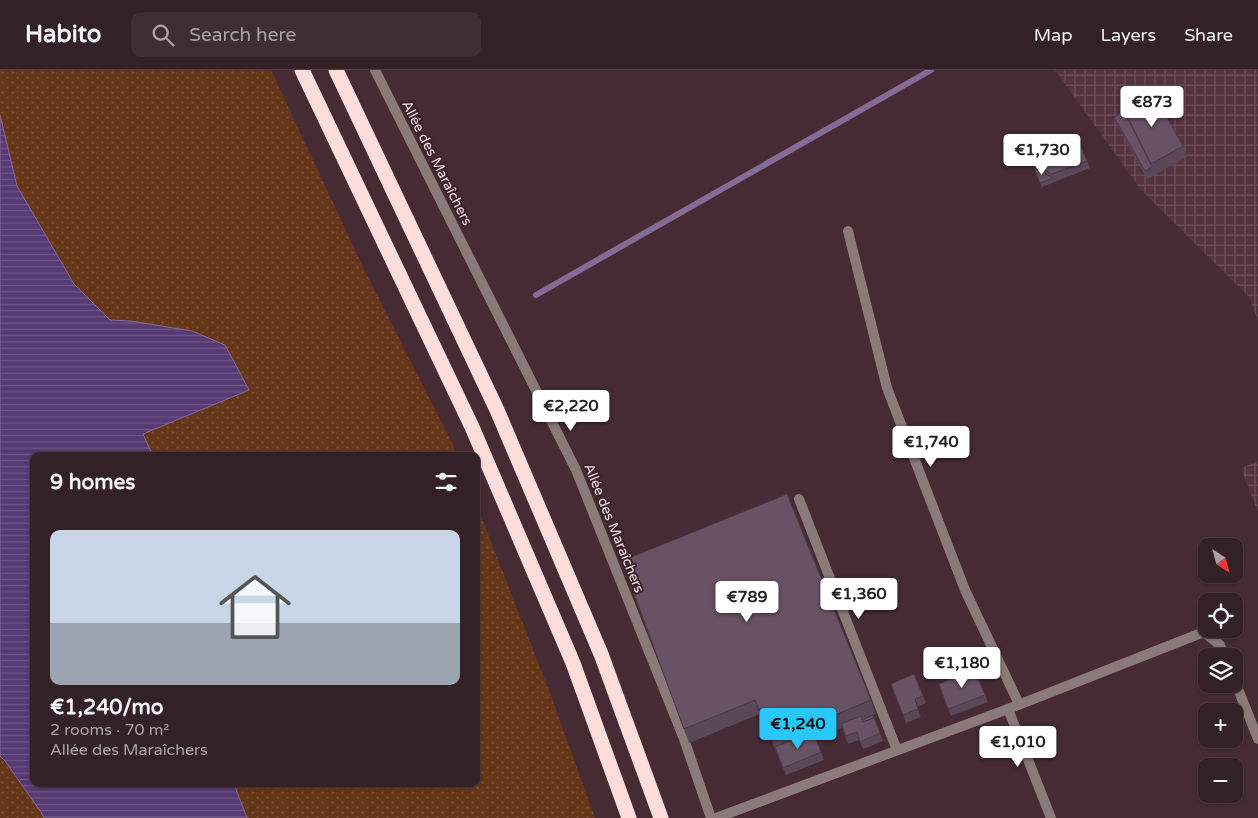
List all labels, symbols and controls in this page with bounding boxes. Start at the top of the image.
search box [131,12,481,57]
text: Habito [25,20,101,49]
icon: search [149,21,177,49]
text: Search here [189,24,296,46]
text: Map [1034,24,1073,46]
text: Layers [1101,24,1156,46]
text: Share [1184,24,1233,46]
pin: €873 [1122,85,1182,128]
text: €873 [1131,92,1173,112]
street label: Allée des Maraîchers [398,98,476,229]
pin: €1,730 [1001,134,1083,176]
text: €1,730 [1014,140,1070,160]
pin: €2,220 [530,390,612,432]
text: €2,220 [543,396,599,416]
pin: €1,740 [890,426,972,468]
text: €1,740 [903,432,959,452]
street label: Allée des Maraîchers [580,461,648,595]
icon: filters [432,468,460,496]
text: 9 homes [50,470,135,495]
north arrow [1198,538,1242,582]
map controls [1198,538,1243,803]
icon: home [210,562,300,652]
pin: €1,360 [818,578,900,620]
pin: €789 [717,580,777,623]
text: €1,360 [831,584,887,604]
text: €789 [726,587,768,607]
button: locate [1198,593,1243,638]
pin: €1,180 [921,646,1003,689]
button: layers [1198,648,1243,693]
text: €1,180 [934,653,990,673]
text: €1,240/mo [50,695,164,720]
button: + [1198,703,1243,748]
pin: €1,240 [757,708,839,750]
text: €1,240 [770,714,826,734]
text: 2 rooms · 70 m² [50,720,169,740]
pin: €1,010 [977,726,1059,768]
text: €1,010 [990,732,1046,752]
text: Allée des Maraîchers [50,740,208,760]
button: − [1198,758,1243,803]

